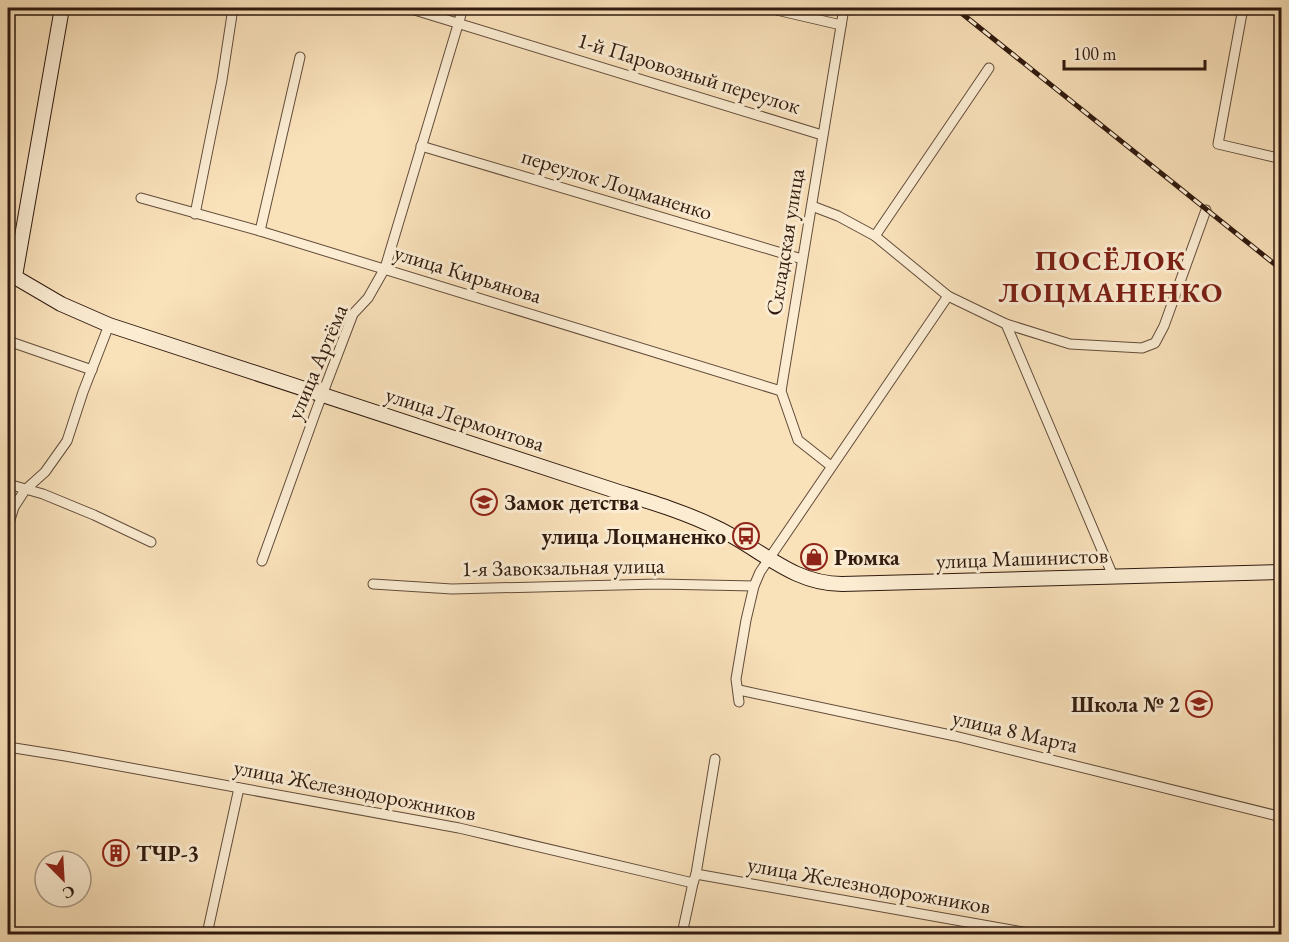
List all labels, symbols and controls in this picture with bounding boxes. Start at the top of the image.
street label: 1-й Паровозный переулок [574,25,805,121]
scale bar [1064,33,1205,71]
text: 100 m [1073,42,1117,65]
street label: переулок Лоцманенко [518,141,716,227]
street label: Складская улица [759,166,811,318]
street label: улица Кирьянова [391,238,545,310]
district label: ПОСЁЛОК ЛОЦМАНЕНКО [998,242,1224,310]
street label: улица Артёма [280,300,354,424]
street label: улица Лермонтова [382,380,548,458]
school or university icon: Замок детства [469,487,499,517]
place label: Замок детства [504,488,639,517]
bus stop icon: улица Лоцманенко [731,521,761,551]
place label: улица Лоцманенко [541,522,726,551]
street label: улица Машинистов [936,541,1108,575]
shop icon: Рюмка [799,542,829,572]
place label: Рюмка [834,543,900,572]
street label: 1-я Завокзальная улица [461,551,665,583]
school or university icon: Школа № 2 [1184,689,1214,719]
place label: Школа № 2 [1071,690,1180,719]
street label: улица 8 Марта [949,702,1081,760]
street label: улица Железнодорожников [231,752,479,828]
building icon: ТЧР-3 [101,838,131,868]
place label: ТЧР-3 [136,839,199,868]
north arrow [33,849,93,909]
street label: улица Железнодорожников [745,849,993,921]
text: С [59,880,78,904]

